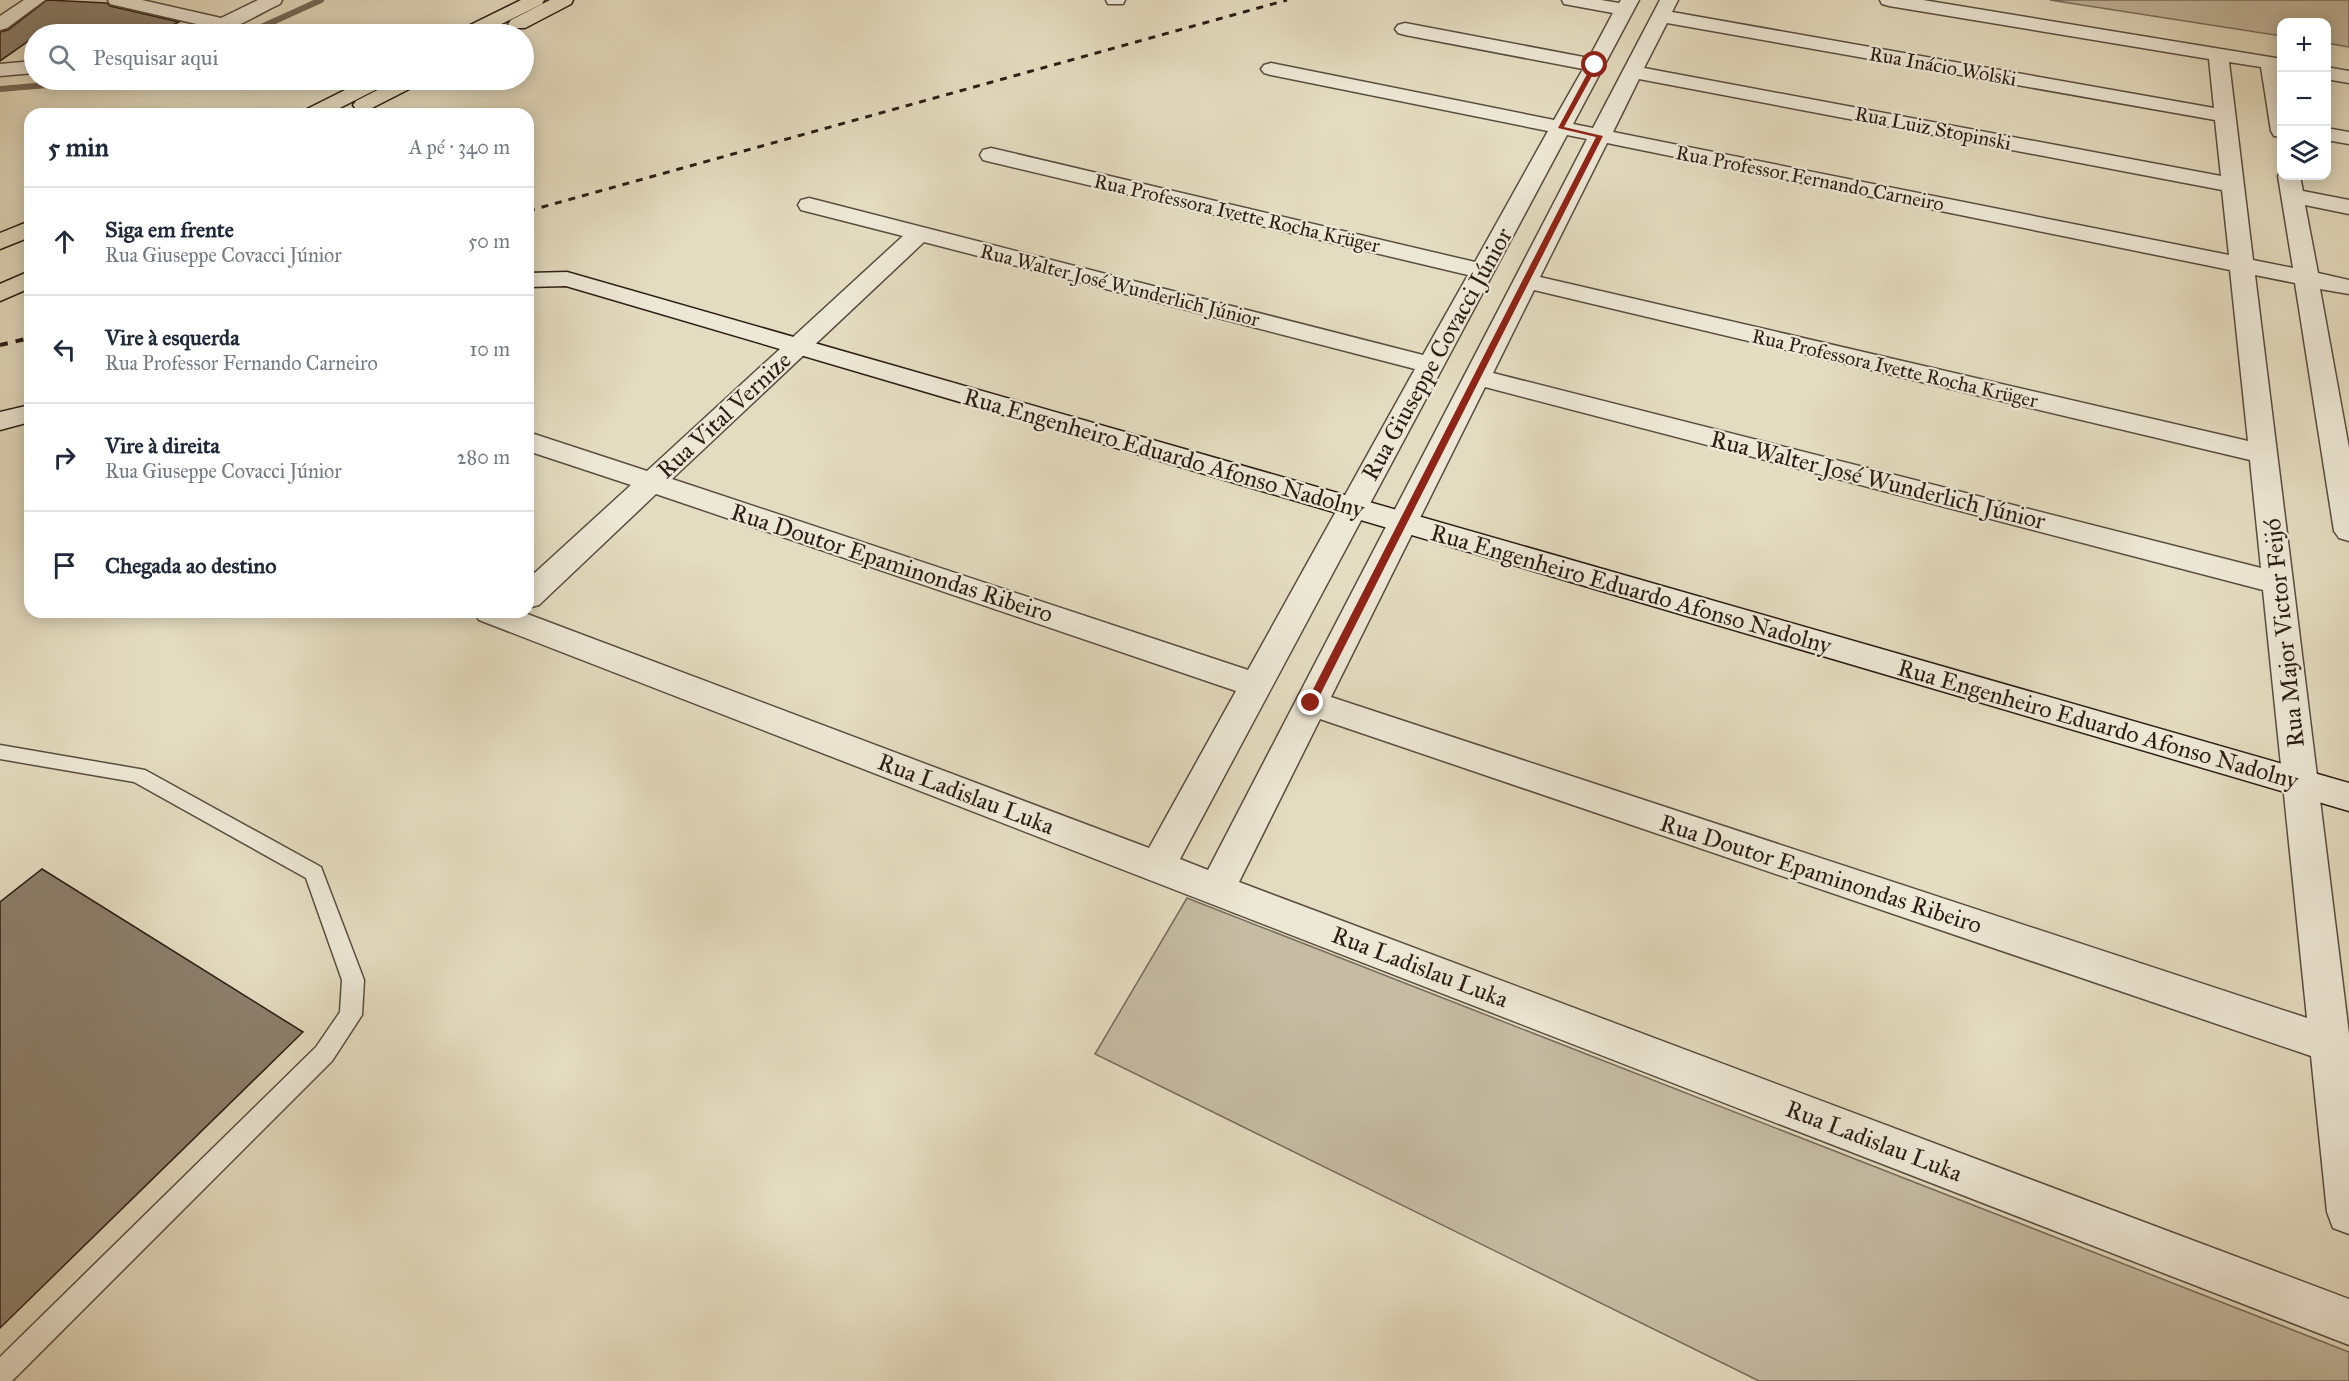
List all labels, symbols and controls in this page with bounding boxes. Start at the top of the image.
map controls [2277,18,2331,180]
button: + [2277,18,2331,72]
search box [24,24,534,90]
icon: search [45,41,78,74]
street label: Rua Inácio Wolski [1867,41,2019,91]
text: Pesquisar aqui [93,44,218,71]
route start [1581,51,1607,77]
button: − [2277,72,2331,126]
street label: Rua Luiz Stopinski [1853,101,2014,155]
button: layers [2277,126,2331,180]
text: 5 min [48,131,109,163]
text: A pé · 340 m [409,135,510,159]
street label: Rua Professor Fernando Carneiro [1674,140,1946,216]
street label: Rua Professora Ivette Rocha Krüger [1091,168,1383,259]
text: Siga em frente [105,216,234,243]
street label: Rua Giuseppe Covacci Júnior [1355,222,1519,486]
icon: ahead [48,225,81,258]
text: 50 m [468,229,510,253]
street label: Rua Walter José Wunderlich Júnior [978,239,1263,332]
text: Rua Giuseppe Covacci Júnior [105,243,342,267]
street label: Rua Professora Ivette Rocha Krüger [1749,323,2041,414]
text: Vire à esquerda [105,324,239,351]
icon: left [48,333,81,366]
text: 10 m [469,337,510,361]
street label: Rua Vital Vernize [651,345,797,485]
text: Rua Professor Fernando Carneiro [105,351,378,375]
street label: Rua Engenheiro Eduardo Afonso Nadolny [960,381,1369,525]
street label: Rua Walter José Wunderlich Júnior [1707,424,2049,536]
text: Vire à direita [105,432,220,459]
icon: right [48,441,81,474]
text: 280 m [457,445,510,469]
text: Rua Giuseppe Covacci Júnior [105,459,342,483]
street label: Rua Doutor Epaminondas Ribeiro [727,497,1057,629]
street label: Rua Engenheiro Eduardo Afonso Nadolny [1427,517,1836,661]
street label: Rua Major Victor Feijó [2257,517,2311,749]
icon: arrive [48,549,81,582]
text: Chegada ao destino [105,552,276,579]
street label: Rua Engenheiro Eduardo Afonso Nadolny [1894,652,2303,796]
route end [1297,689,1323,715]
street label: Rua Ladislau Luka [874,747,1059,842]
street label: Rua Doutor Epaminondas Ribeiro [1656,808,1986,940]
street label: Rua Ladislau Luka [1328,920,1513,1015]
street label: Rua Ladislau Luka [1782,1094,1967,1189]

